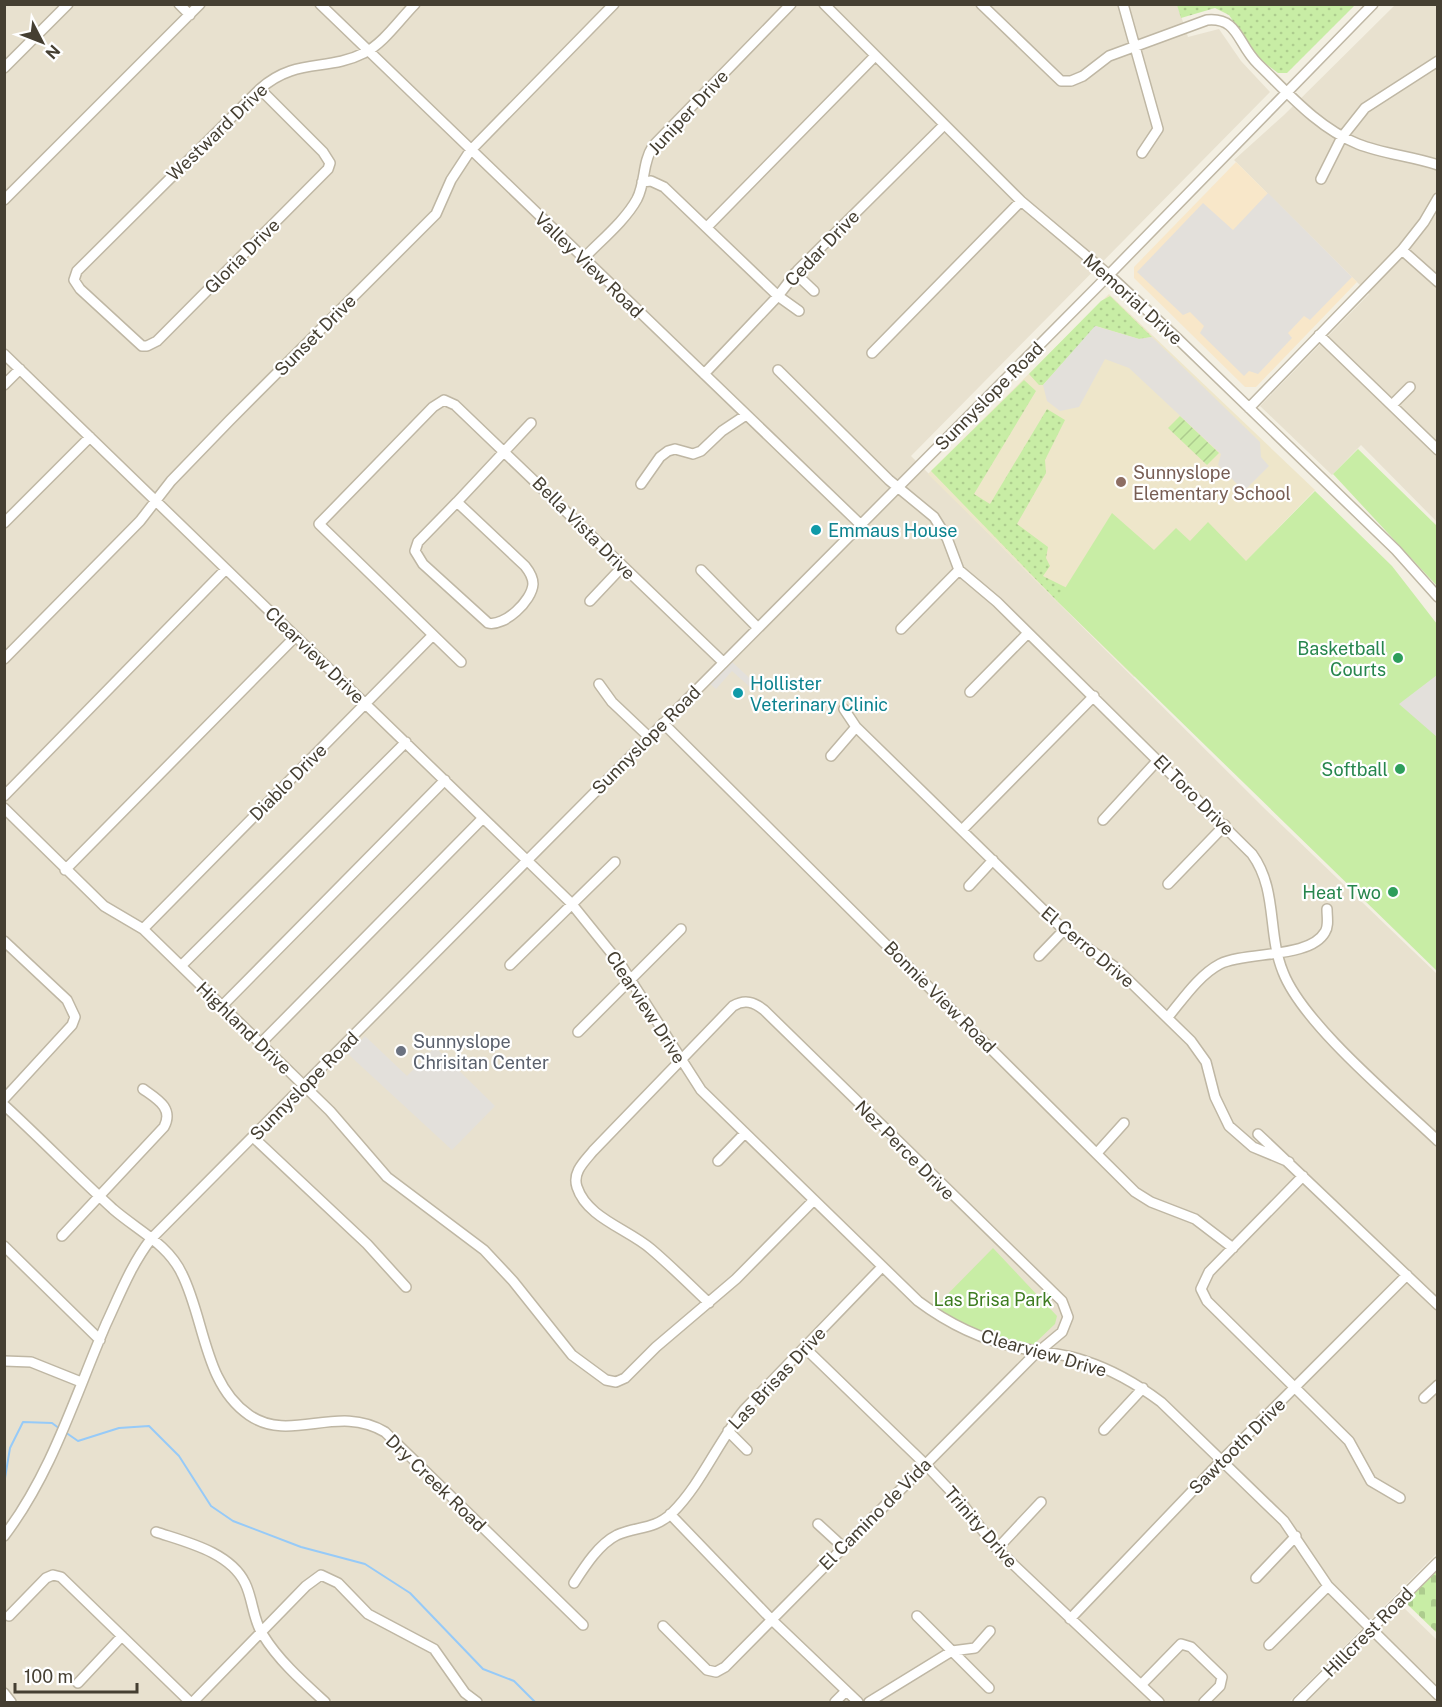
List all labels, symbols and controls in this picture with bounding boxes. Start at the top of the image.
north arrow [12,12,72,72]
text: N [42,41,64,63]
street label: Juniper Drive [644,65,732,159]
street label: Westward Drive [162,79,272,185]
street label: Cedar Drive [780,206,864,290]
street label: Valley View Road [530,208,648,322]
street label: Gloria Drive [200,214,284,298]
street label: Memorial Drive [1079,249,1187,349]
street label: Sunset Drive [270,290,360,380]
street label: Sunnyslope Road [930,337,1048,455]
place label: Sunnyslope Elementary School [1133,462,1291,504]
street label: Bella Vista Drive [528,472,640,584]
marker: Sunnyslope Elementary School [1114,475,1128,489]
place label: Emmaus House [828,520,957,541]
marker: Emmaus House [809,523,823,537]
street label: Clearview Drive [261,602,369,708]
place label: Basketball Courts [1297,638,1386,680]
marker: Basketball Courts [1391,651,1405,665]
place label: Hollister Veterinary Clinic [750,673,888,715]
street label: Sunnyslope Road [587,681,705,799]
marker: Hollister Veterinary Clinic [731,686,745,700]
street label: Diablo Drive [245,739,331,825]
street label: El Toro Drive [1150,751,1238,839]
place label: Softball [1321,759,1388,780]
marker: Softball [1393,762,1407,776]
place label: Heat Two [1302,882,1381,903]
marker: Heat Two [1386,885,1400,899]
street label: El Cerro Drive [1037,902,1139,992]
street label: Bonnie View Road [880,937,1000,1057]
street label: Clearview Drive [602,947,690,1067]
street label: Highland Drive [192,977,296,1079]
street label: Sunnyslope Road [245,1027,363,1145]
place label: Sunnyslope Chrisitan Center [413,1031,549,1073]
marker: Sunnyslope Chrisitan Center [394,1044,408,1058]
street label: Nez Perce Drive [851,1096,959,1204]
park label: Las Brisa Park [934,1289,1052,1310]
street label: Las Brisas Drive [724,1322,830,1434]
street label: Clearview Drive [979,1325,1109,1381]
street label: Sawtooth Drive [1185,1394,1289,1498]
street label: Dry Creek Road [382,1430,490,1536]
street label: El Camino de Vida [815,1454,935,1574]
street label: Trinity Drive [940,1482,1022,1572]
street label: Hillcrest Road [1319,1583,1417,1681]
scale bar [15,1656,136,1694]
text: 100 m [24,1666,73,1687]

